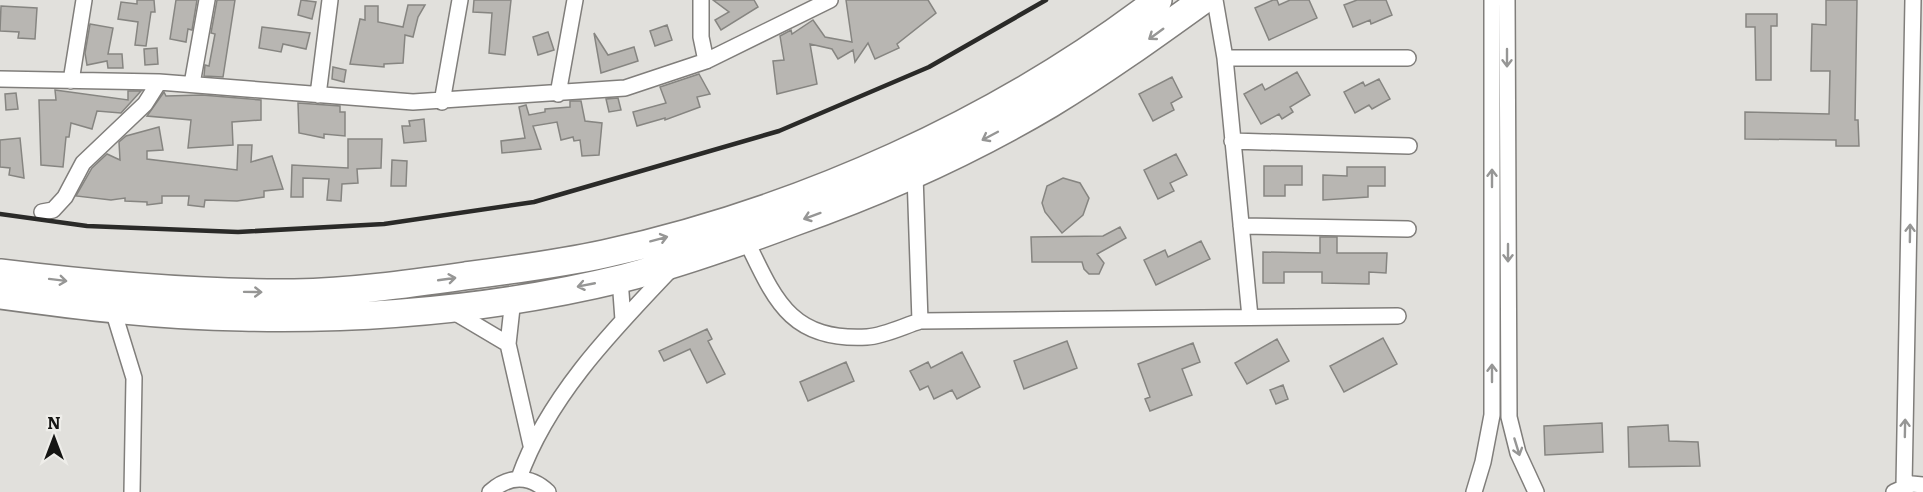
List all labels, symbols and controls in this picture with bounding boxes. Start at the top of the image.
one-way arrow [1149,28,1165,40]
one-way arrow [1501,48,1513,68]
one-way arrow [982,130,999,142]
one-way arrow [1486,168,1498,188]
one-way arrow [803,211,822,222]
one-way arrow [1904,223,1915,243]
one-way arrow [649,233,668,245]
one-way arrow [1502,243,1514,263]
one-way arrow [436,273,456,284]
one-way arrow [48,275,68,286]
one-way arrow [577,280,596,291]
one-way arrow [242,287,262,298]
one-way arrow [1486,363,1498,383]
north arrow [24,408,84,468]
text: N [47,410,61,434]
one-way arrow [1900,418,1911,438]
one-way arrow [1512,437,1523,456]

